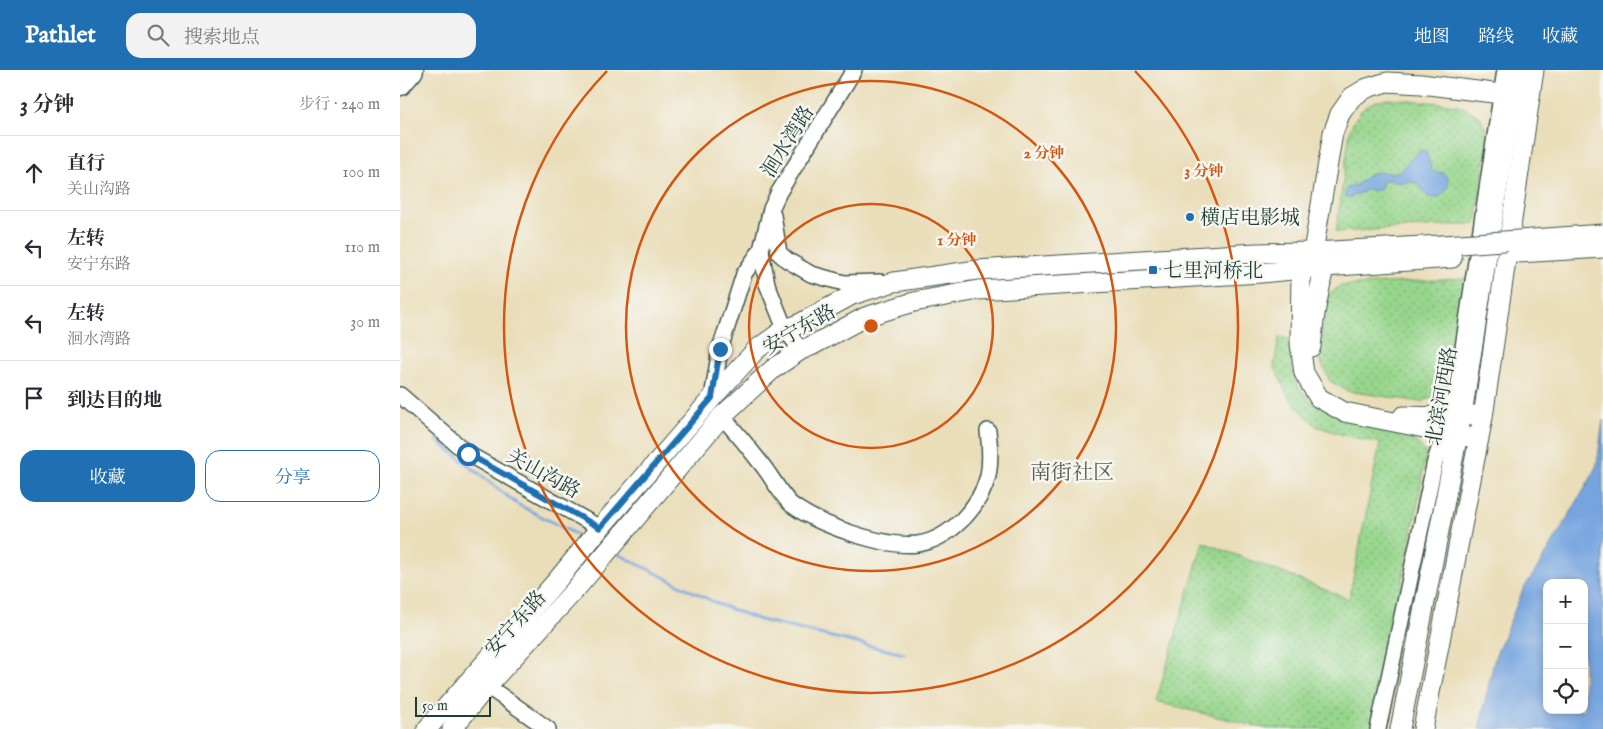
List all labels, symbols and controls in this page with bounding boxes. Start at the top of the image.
search box [126,13,476,58]
text: Pathlet [25,20,96,51]
icon: search [144,21,172,49]
text: 搜索地点 [184,26,260,50]
text: 地图 [1414,26,1450,49]
text: 路线 [1478,26,1514,49]
text: 收藏 [1542,26,1578,49]
text: 3 分钟 [20,92,74,119]
text: 步行 · 240 m [298,95,380,115]
street label: 洄水湾路 [756,101,820,182]
text: 2 分钟 [1024,144,1064,163]
text: 直行 [67,152,105,176]
icon: ahead [20,159,48,187]
text: 3 分钟 [1185,162,1223,181]
text: 100 m [343,163,380,183]
text: 关山沟路 [67,180,131,200]
place label: 横店电影城 [1200,206,1300,231]
marker: 横店电影城 [1184,211,1196,223]
text: 左转 [67,227,105,251]
text: 1 分钟 [938,231,976,250]
icon: left [20,234,48,262]
text: 110 m [344,238,380,258]
text: 安宁东路 [67,255,131,275]
place label: 七里河桥北 [1163,259,1263,284]
marker: 七里河桥北 [1147,264,1159,276]
street label: 安宁东路 [759,299,841,361]
text: 左转 [67,302,105,326]
icon: left [20,309,48,337]
text: 30 m [350,313,380,333]
centre of rings [862,317,880,335]
text: 洄水湾路 [67,330,131,350]
route end [709,338,732,361]
street label: 北滨河西路 [1421,345,1463,448]
icon: arrive [20,384,48,412]
text: 到达目的地 [67,389,162,413]
route start [457,443,480,466]
street label: 关山沟路 [502,444,584,505]
button: 收藏 [20,450,195,502]
button: 分享 [205,450,380,502]
district label: 南街社区 [1030,460,1114,487]
map controls [1543,579,1588,714]
button: + [1543,579,1588,624]
street label: 安宁东路 [480,586,552,662]
button: − [1543,624,1588,669]
button: locate [1543,669,1588,714]
scale bar [415,694,491,717]
text: 50 m [422,697,448,715]

